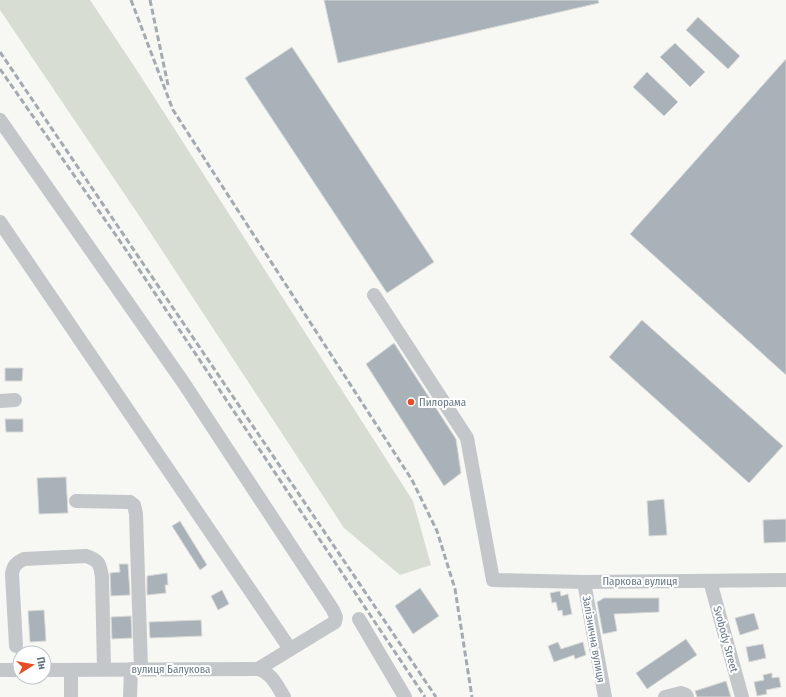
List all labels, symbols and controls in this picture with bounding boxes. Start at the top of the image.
place label: Пилорама [419,396,466,409]
marker: Пилорама [406,397,416,407]
street label: Паркова вулиця [602,575,678,588]
street label: Залізнична вулиця [579,595,608,684]
street label: Svobody Street [710,605,741,674]
north arrow [12,645,52,685]
text: Пн [34,656,49,671]
street label: вулиця Балукова [132,663,210,676]

